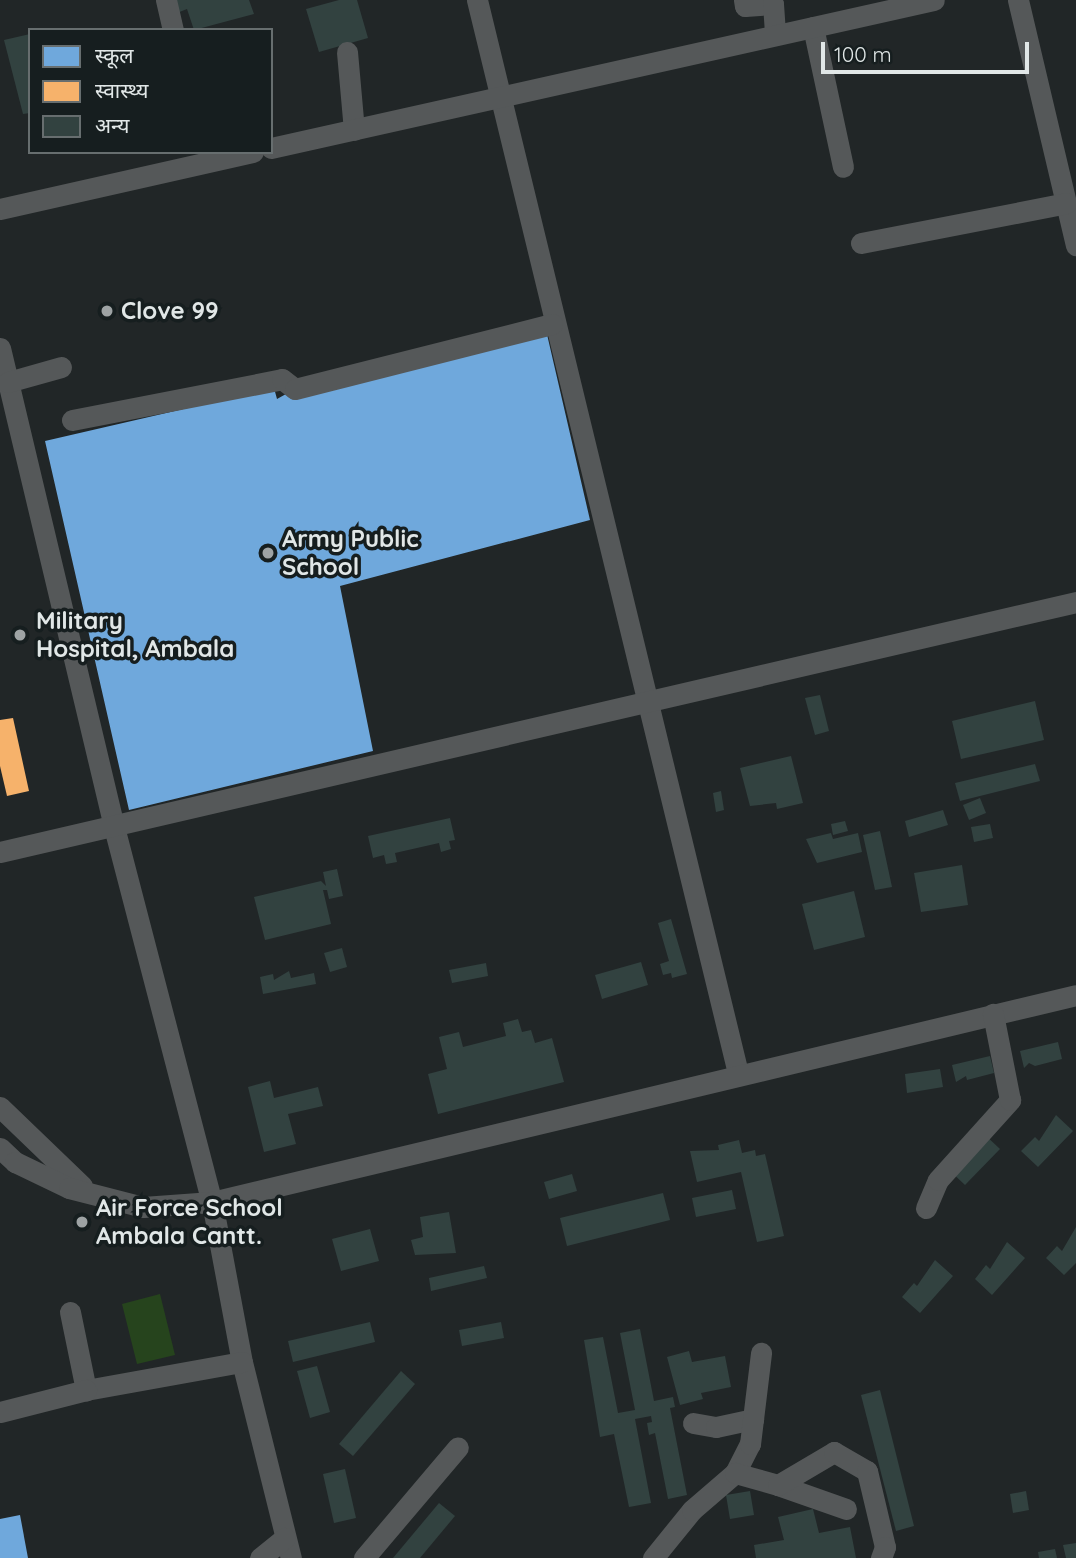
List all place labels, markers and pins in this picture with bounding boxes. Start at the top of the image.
place label: Clove 99 [121,297,219,325]
marker: Clove 99 [99,303,115,319]
place label: Army Public School [282,525,419,581]
marker: Army Public School [260,545,276,561]
place label: Military Hospital, Ambala [36,607,234,663]
marker: Military Hospital, Ambala [10,625,30,645]
place label: Air Force School Ambala Cantt. [96,1194,283,1250]
marker: Air Force School Ambala Cantt. [74,1214,90,1230]

